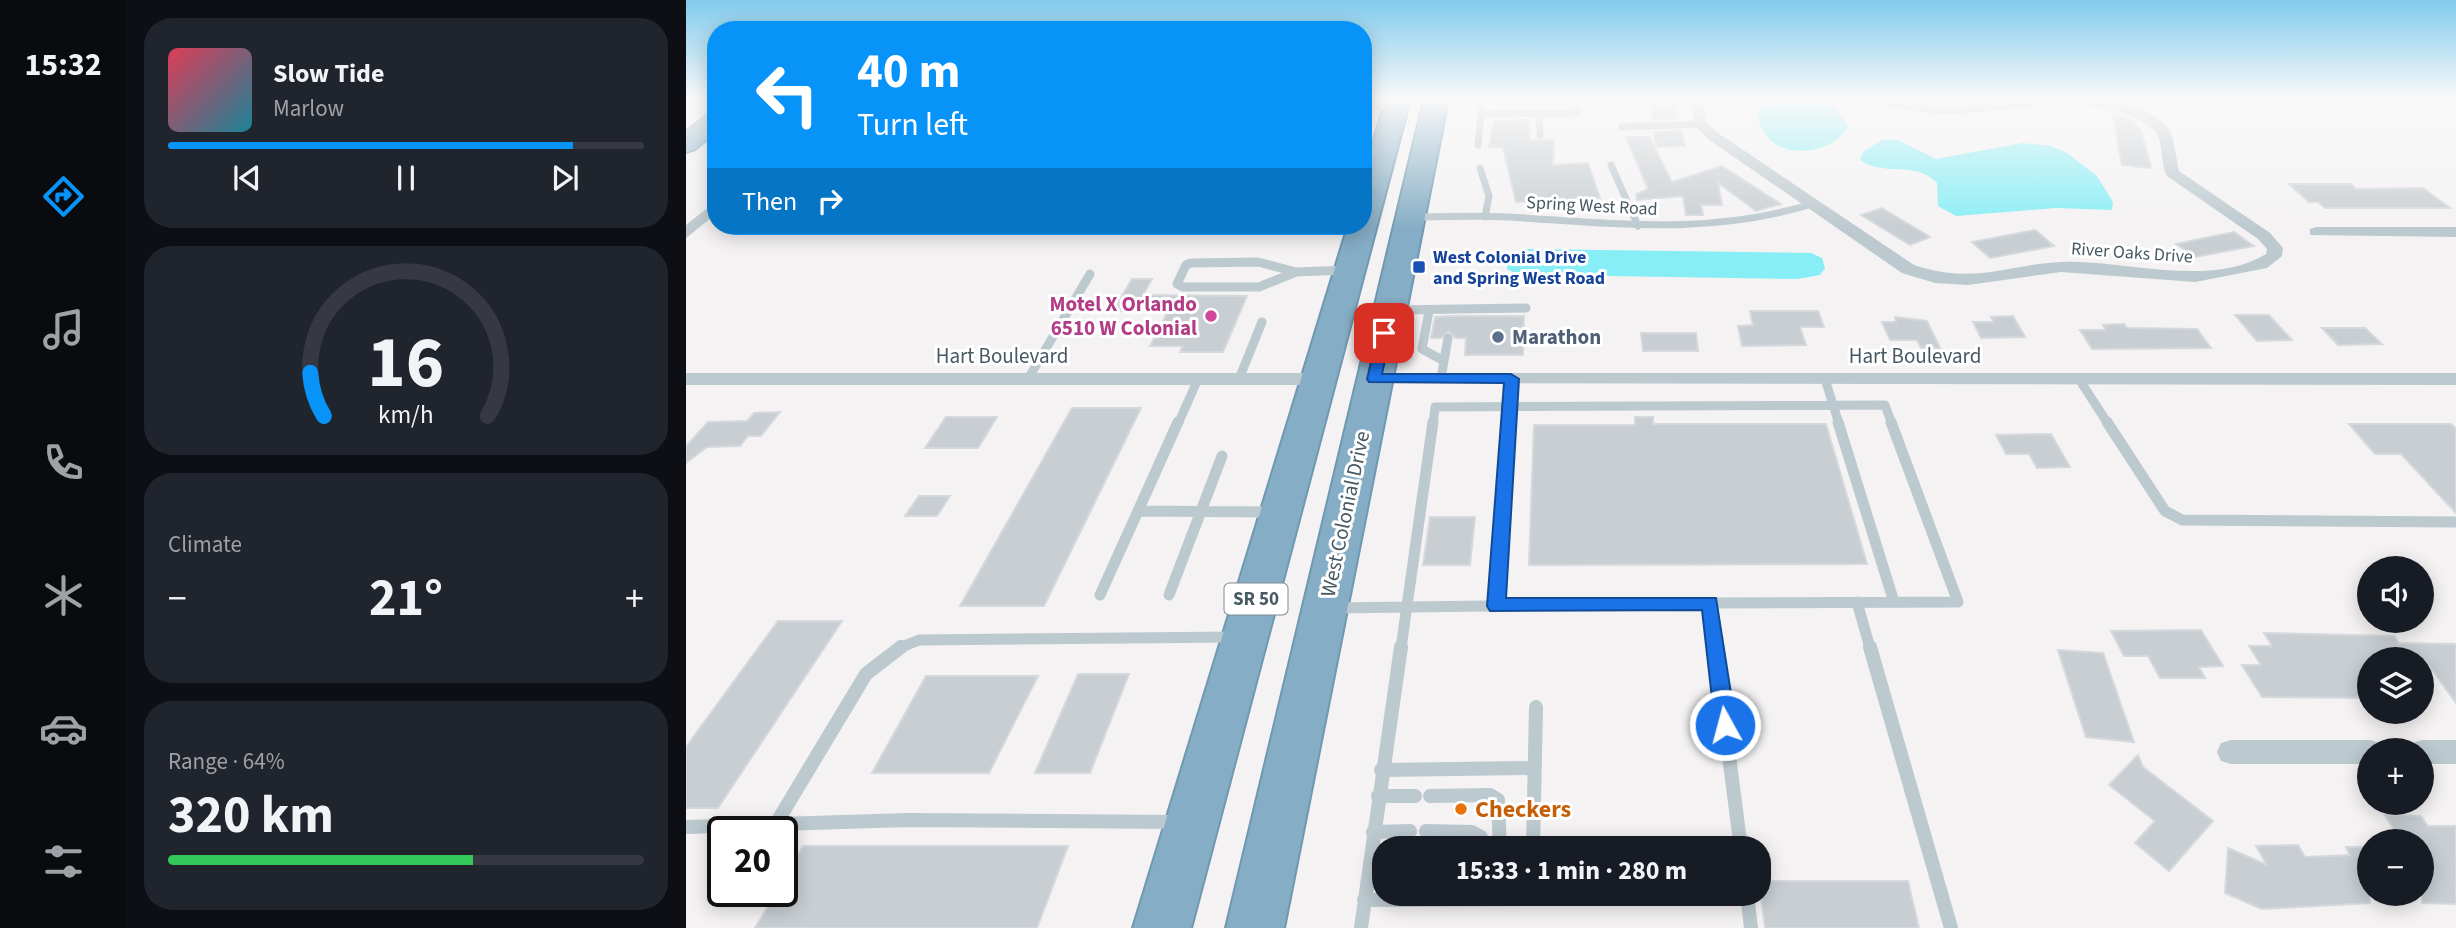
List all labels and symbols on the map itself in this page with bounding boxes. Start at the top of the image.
street label: Spring West Road [1526,190,1658,222]
street label: River Oaks Drive [2070,236,2194,270]
place label: West Colonial Drive and Spring West Road [1433,245,1605,291]
marker: West Colonial Drive and Spring West Road [1411,259,1427,275]
place label: Motel X Orlando 6510 W Colonial [1050,289,1197,343]
pin [1354,303,1414,363]
marker: Motel X Orlando 6510 W Colonial [1203,308,1219,324]
place label: Marathon [1512,322,1601,352]
marker: Marathon [1490,329,1506,345]
street label: Hart Boulevard [936,341,1068,371]
street label: Hart Boulevard [1849,341,1981,371]
street label: West Colonial Drive [1313,428,1377,600]
road number: SR 50 [1224,584,1288,614]
position arrow [1688,688,1762,762]
place label: Checkers [1475,792,1571,827]
marker: Checkers [1453,801,1469,817]
speed limit sign: 20 [707,816,798,907]

